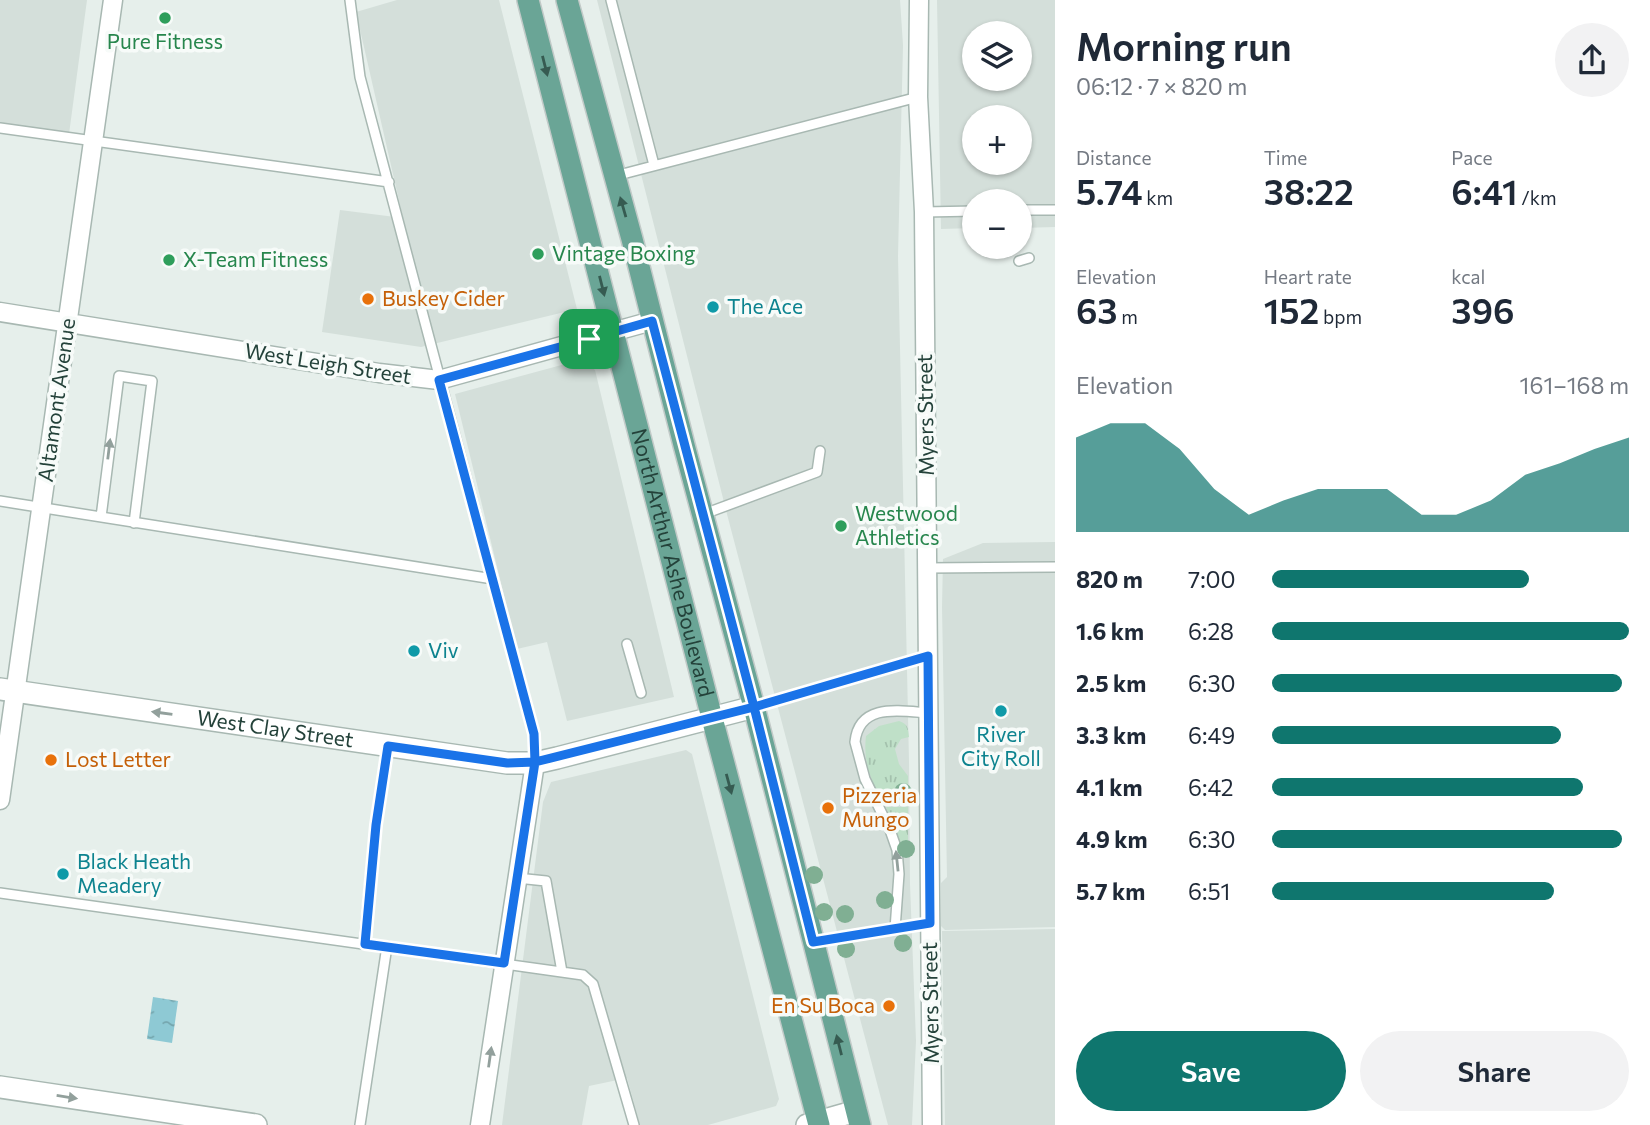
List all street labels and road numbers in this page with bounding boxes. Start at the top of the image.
street label: Altamont Avenue [32,316,79,483]
street label: West Leigh Street [243,337,413,388]
street label: Myers Street [911,354,938,476]
street label: North Arthur Ashe Boulevard [627,426,720,699]
street label: West Clay Street [195,704,355,751]
street label: Myers Street [916,942,943,1064]

